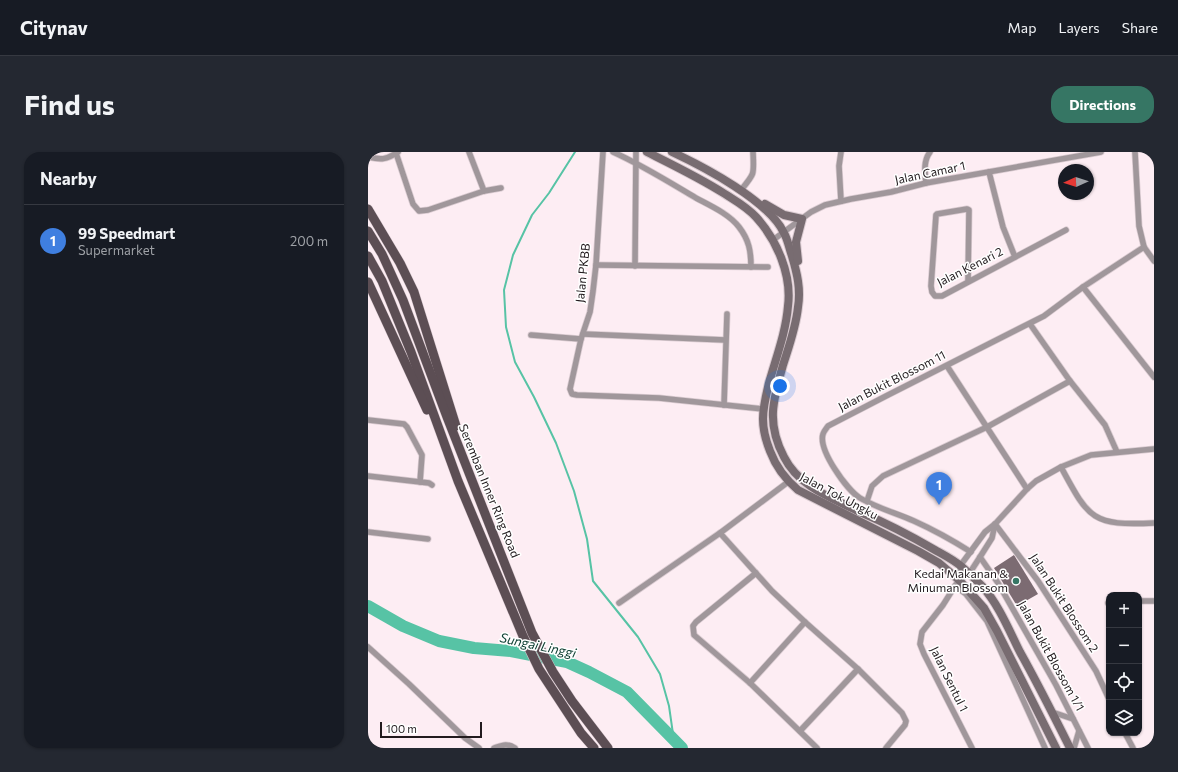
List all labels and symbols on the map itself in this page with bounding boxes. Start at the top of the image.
street label: Jalan Camar 1 [893,158,967,187]
north arrow [1058,164,1094,200]
street label: Jalan PKBB [572,242,593,303]
street label: Jalan Kenari 2 [934,243,1006,290]
street label: Jalan Bukit Blossom 11 [836,347,948,414]
your location [770,376,790,396]
street label: Seremban Inner Ring Road [457,422,523,559]
street label: Jalan Tok Ungku [798,469,881,522]
pin: 1 [926,472,952,505]
street label: Jalan Bukit Blossom 2 [1027,550,1102,655]
place label: Kedai Makanan & Minuman Blossom [908,566,1008,594]
marker: Kedai Makanan & Minuman Blossom [1011,576,1021,586]
street label: Jalan Bukit Blossom 1/1 [1015,598,1088,714]
water label: Sungai Linggi [498,629,578,661]
street label: Jalan Sentul 1 [927,644,972,714]
scale bar [380,720,482,739]

